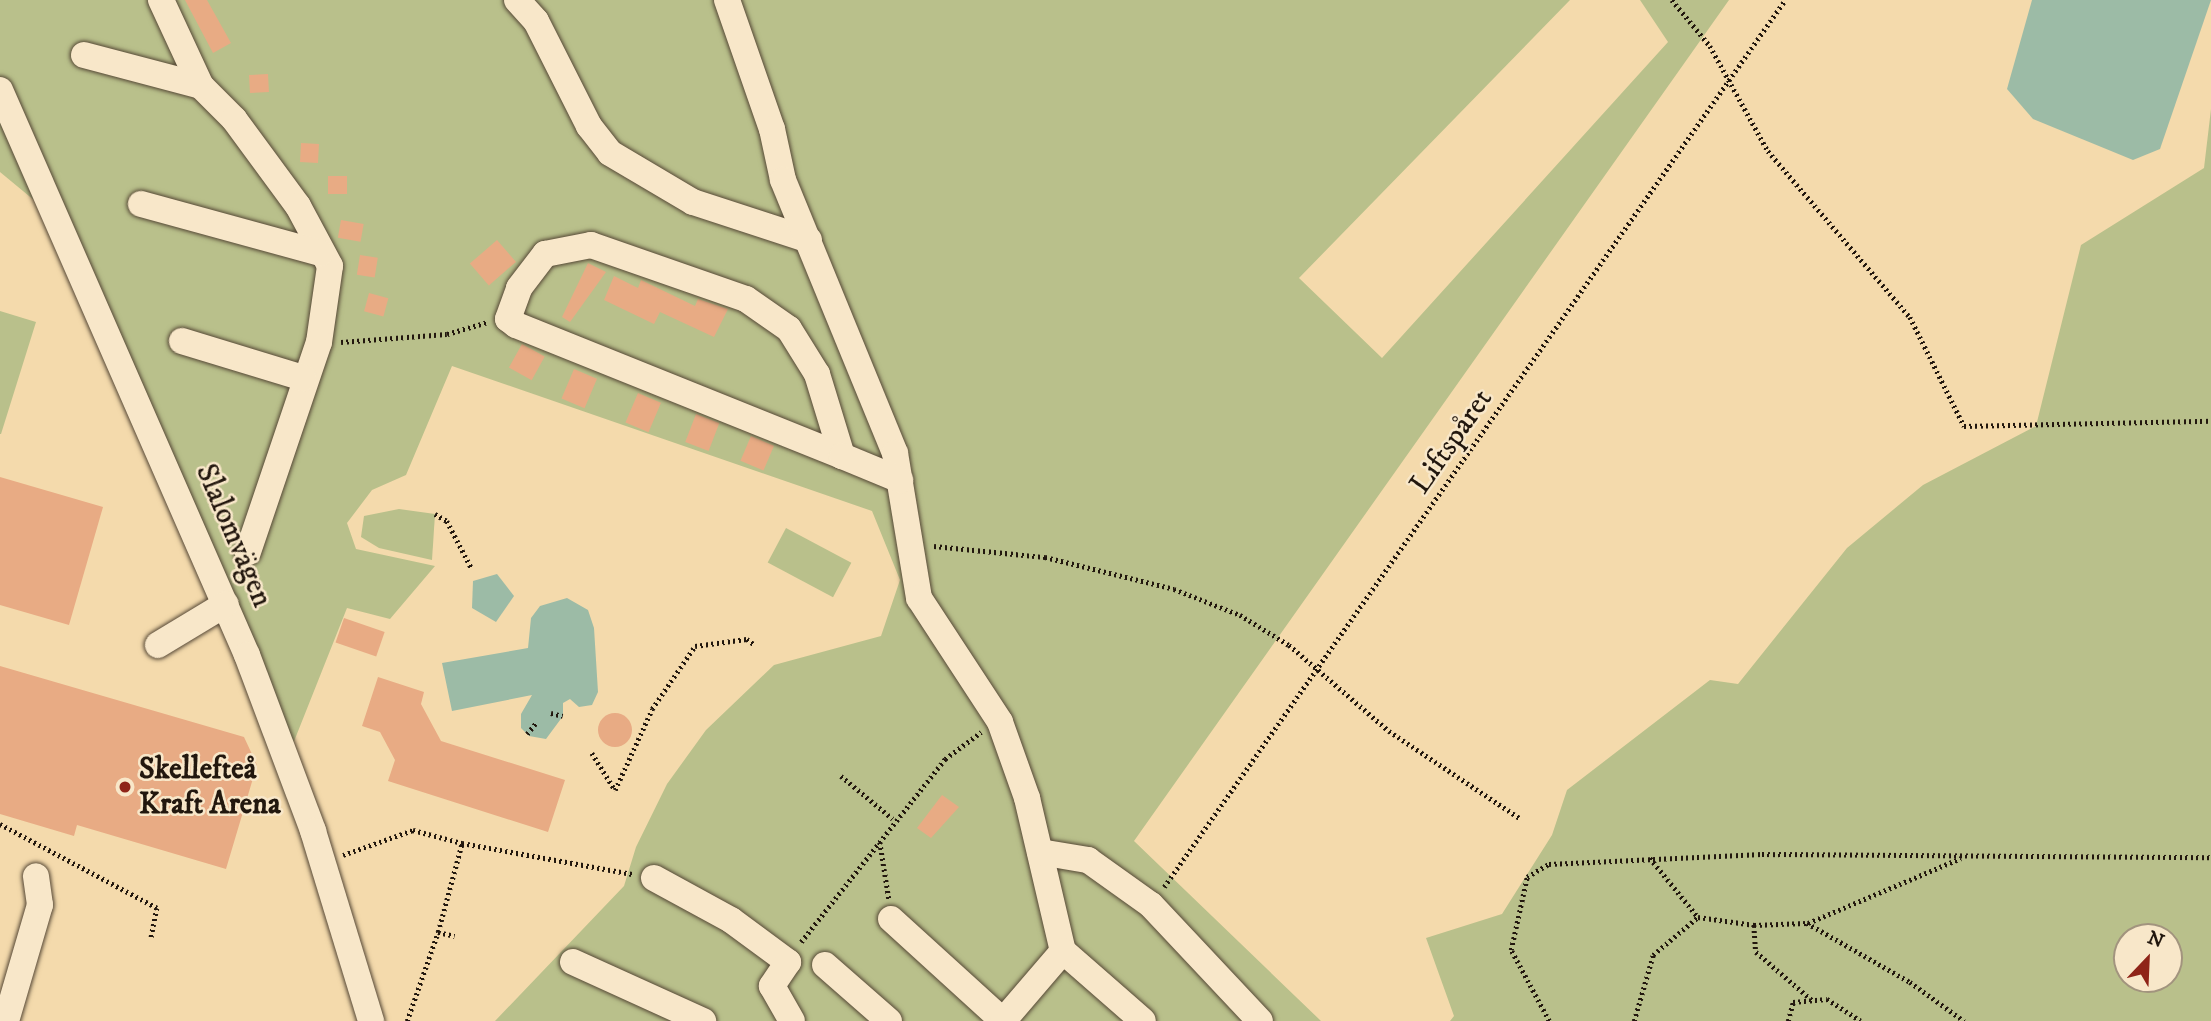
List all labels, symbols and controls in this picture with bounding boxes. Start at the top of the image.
street label: Liftspåret [1403,383,1501,501]
street label: Slalomvägen [187,459,279,613]
place label: Skellefteå Kraft Arena [139,752,281,822]
marker: Skellefteå Kraft Arena [117,779,133,795]
north arrow [2113,923,2183,993]
text: N [2144,926,2167,954]

